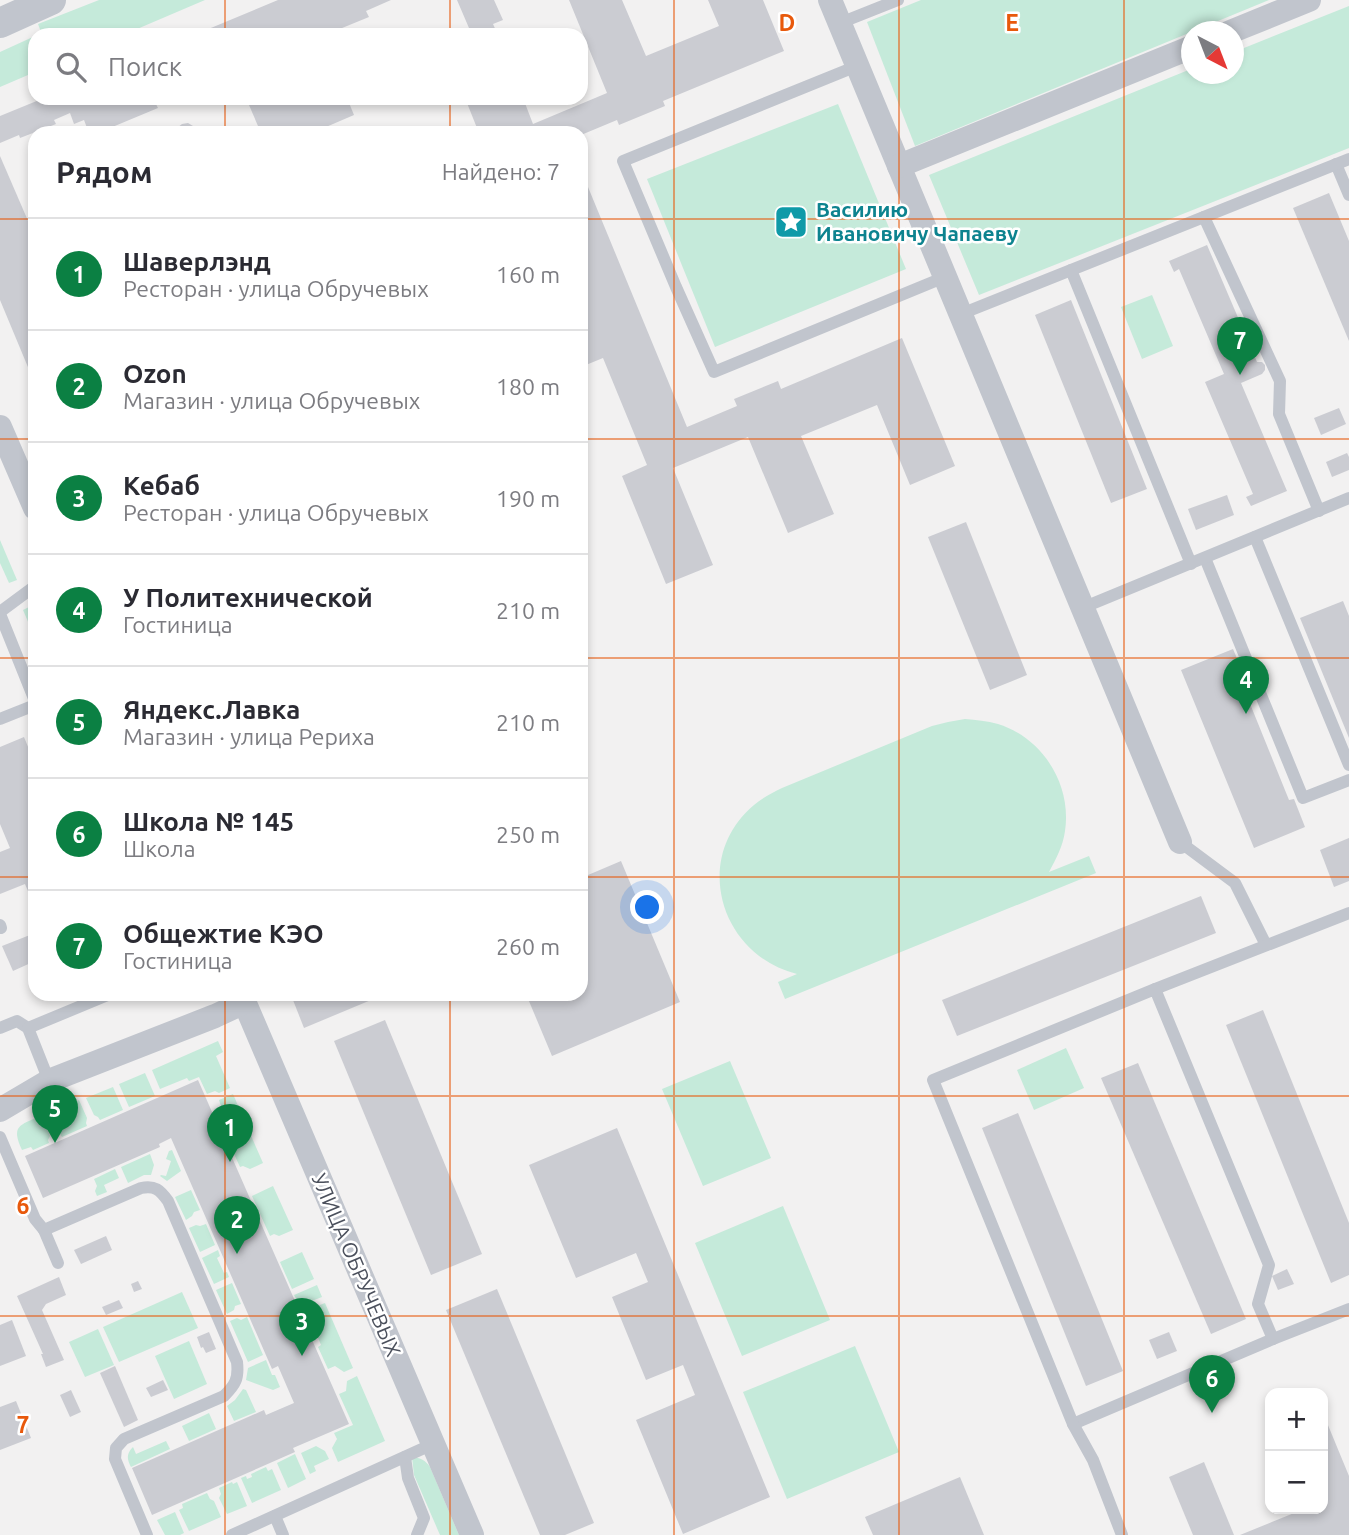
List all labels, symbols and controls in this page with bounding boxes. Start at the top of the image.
text: D [779,10,795,35]
text: E [1005,10,1019,35]
north arrow [1181,21,1244,84]
search box [28,28,588,105]
icon: search [52,48,90,86]
text: Поиск [108,52,182,81]
text: Рядом [56,155,152,189]
text: Найдено: 7 [442,159,560,184]
place label: Василию Ивановичу Чапаеву [816,197,1018,245]
place icon: Василию Ивановичу Чапаеву [772,203,810,241]
text: Шаверлэнд [123,247,271,276]
text: 1 [73,262,85,287]
text: 160 m [496,262,560,287]
text: Ресторан · улица Обручевых [123,276,429,301]
pin: 7 [1217,317,1263,375]
text: Ozon [123,359,187,388]
text: 2 [73,374,85,399]
text: 180 m [496,374,560,399]
text: Магазин · улица Обручевых [123,388,420,413]
text: Кебаб [123,471,200,500]
text: 3 [73,486,85,511]
text: 190 m [496,486,560,511]
text: Ресторан · улица Обручевых [123,500,429,525]
text: У Политехнической [123,583,373,612]
text: 4 [73,598,85,623]
text: 210 m [496,598,560,623]
text: Гостиница [123,612,233,637]
pin: 4 [1223,656,1269,714]
text: Яндекс.Лавка [123,695,300,724]
text: 5 [73,710,85,735]
text: 210 m [496,710,560,735]
text: Магазин · улица Рериха [123,724,375,749]
text: Школа № 145 [123,807,294,836]
text: 6 [73,822,85,847]
text: 250 m [496,822,560,847]
text: Школа [123,836,195,861]
your location [630,890,664,924]
text: Общежтие КЭО [123,919,324,948]
text: 7 [73,934,85,959]
text: 260 m [496,934,560,959]
text: Гостиница [123,948,233,973]
pin: 5 [32,1085,78,1143]
pin: 1 [207,1104,253,1162]
street label: УЛИЦА ОБРУЧЕВЫХ [308,1170,406,1360]
text: 6 [17,1193,30,1218]
pin: 2 [214,1196,260,1254]
pin: 3 [279,1298,325,1356]
pin: 6 [1189,1355,1235,1413]
map controls [1265,1388,1328,1514]
button: + [1265,1388,1328,1451]
text: 7 [17,1412,29,1437]
button: − [1265,1451,1328,1514]

